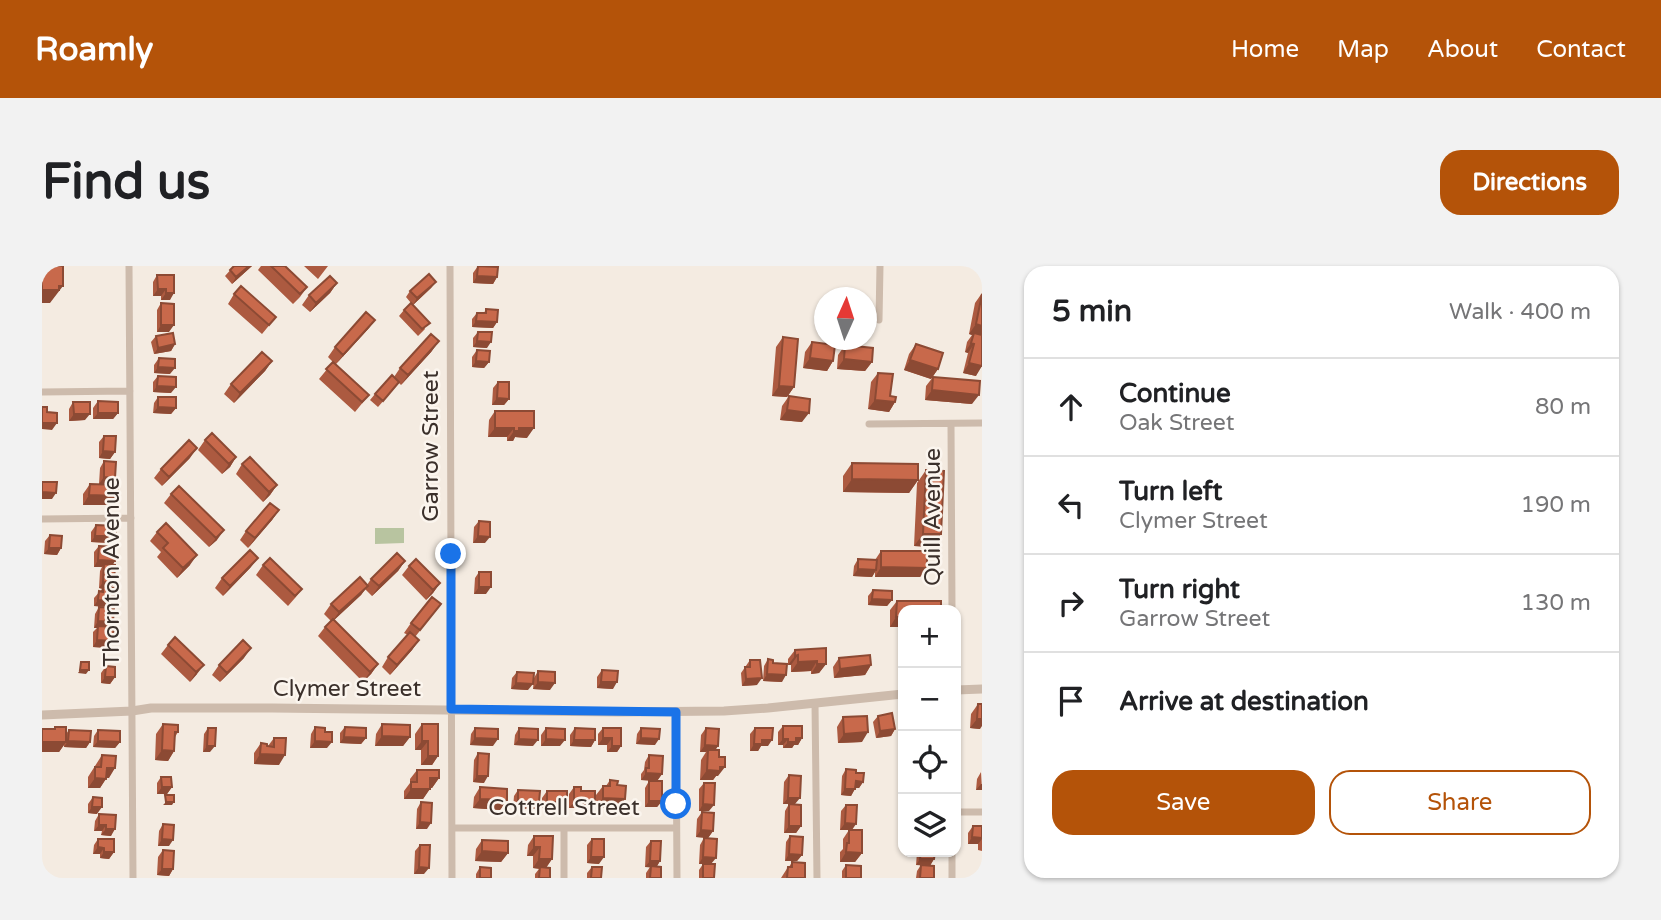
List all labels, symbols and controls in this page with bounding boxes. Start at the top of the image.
text: Roamly [35,30,153,69]
text: Home [1231,35,1299,64]
text: Map [1337,35,1389,64]
text: About [1427,35,1498,64]
text: Contact [1536,35,1626,64]
button: Directions [1440,150,1619,215]
text: Find us [42,153,210,212]
north arrow [814,287,877,350]
text: 5 min [1052,293,1132,330]
text: Walk · 400 m [1449,298,1591,326]
street label: Garrow Street [417,370,445,522]
text: Continue [1119,378,1231,409]
icon: ahead [1052,388,1090,426]
text: 80 m [1535,393,1591,421]
text: Oak Street [1119,409,1235,437]
street label: Quill Avenue [919,448,947,586]
text: Turn left [1119,476,1222,507]
street label: Thornton Avenue [98,477,126,667]
icon: left [1052,486,1090,524]
text: 190 m [1521,491,1591,519]
text: Clymer Street [1119,507,1268,535]
route end [435,538,466,569]
text: Turn right [1119,574,1240,605]
icon: right [1052,584,1090,622]
text: 130 m [1521,589,1591,617]
map controls [898,605,961,857]
button: + [898,605,961,668]
text: Garrow Street [1119,605,1270,633]
button: − [898,668,961,731]
street label: Clymer Street [273,675,422,703]
icon: arrive [1052,682,1090,720]
text: Arrive at destination [1119,686,1369,717]
button: locate [898,731,961,794]
button: Save [1052,770,1315,835]
button: Share [1329,770,1591,835]
route start [660,788,691,819]
street label: Cottrell Street [488,794,640,822]
button: layers [898,794,961,857]

